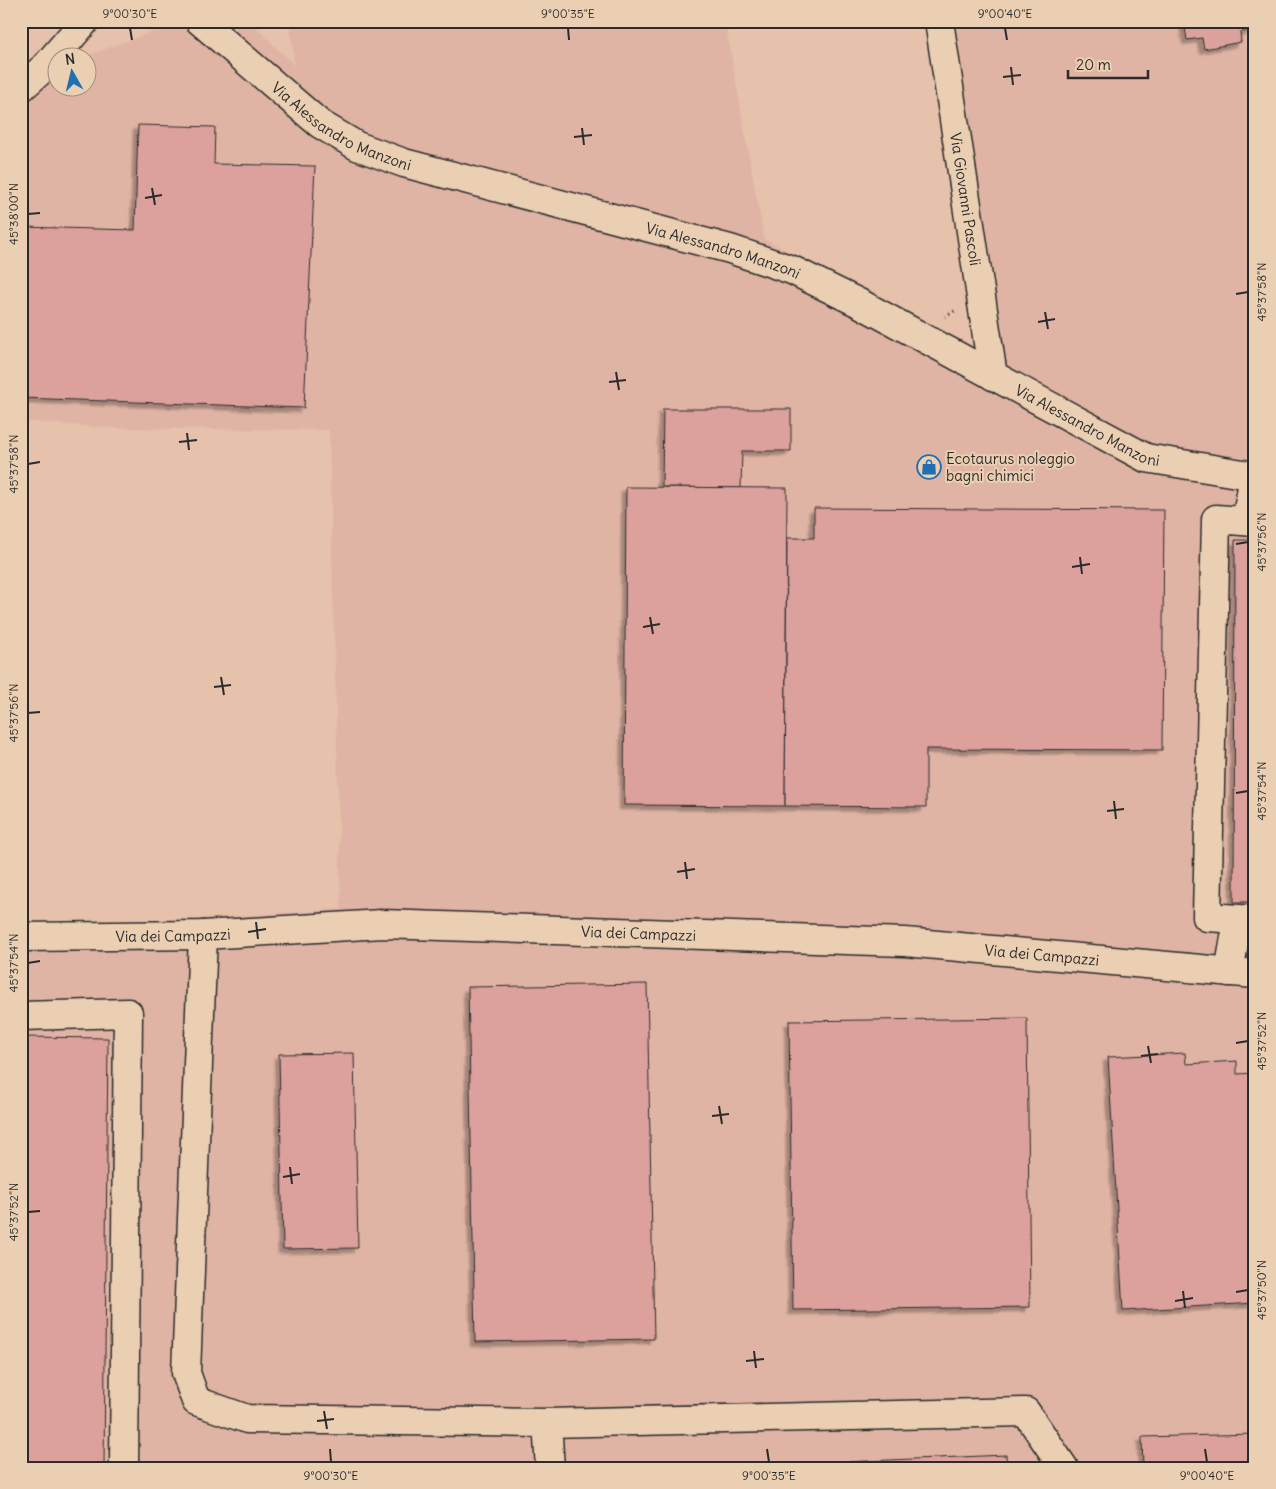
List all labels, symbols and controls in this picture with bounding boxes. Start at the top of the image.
text: 9°00'30"E [103,6,157,21]
text: 9°00'35"E [541,6,595,21]
text: 9°00'40"E [978,6,1032,21]
north arrow [48,48,98,98]
scale bar [1068,48,1148,80]
text: N [64,50,76,69]
text: 20 m [1076,55,1111,74]
street label: Via Alessandro Manzoni [268,77,413,174]
street label: Via Giovanni Pascoli [947,131,986,267]
text: 45°38'00"N [6,183,21,245]
street label: Via Alessandro Manzoni [644,218,804,282]
text: 45°37'58"N [1254,262,1269,322]
street label: Via Alessandro Manzoni [1012,380,1161,470]
text: 45°37'58"N [6,434,21,494]
place label: Ecotaurus noleggio bagni chimici [946,449,1075,485]
shop icon: Ecotaurus noleggio bagni chimici [916,454,942,480]
text: 45°37'56"N [1254,512,1269,572]
text: 45°37'56"N [6,683,21,743]
text: 45°37'54"N [1254,761,1269,821]
street label: Via dei Campazzi [581,921,696,944]
street label: Via dei Campazzi [115,924,231,945]
text: 45°37'54"N [6,933,21,993]
street label: Via dei Campazzi [984,940,1100,969]
text: 45°37'52"N [1254,1012,1269,1070]
text: 45°37'52"N [6,1183,21,1241]
text: 45°37'50"N [1254,1260,1269,1320]
text: 9°00'30"E [304,1468,358,1483]
text: 9°00'35"E [742,1468,796,1483]
text: 9°00'40"E [1180,1468,1234,1483]

